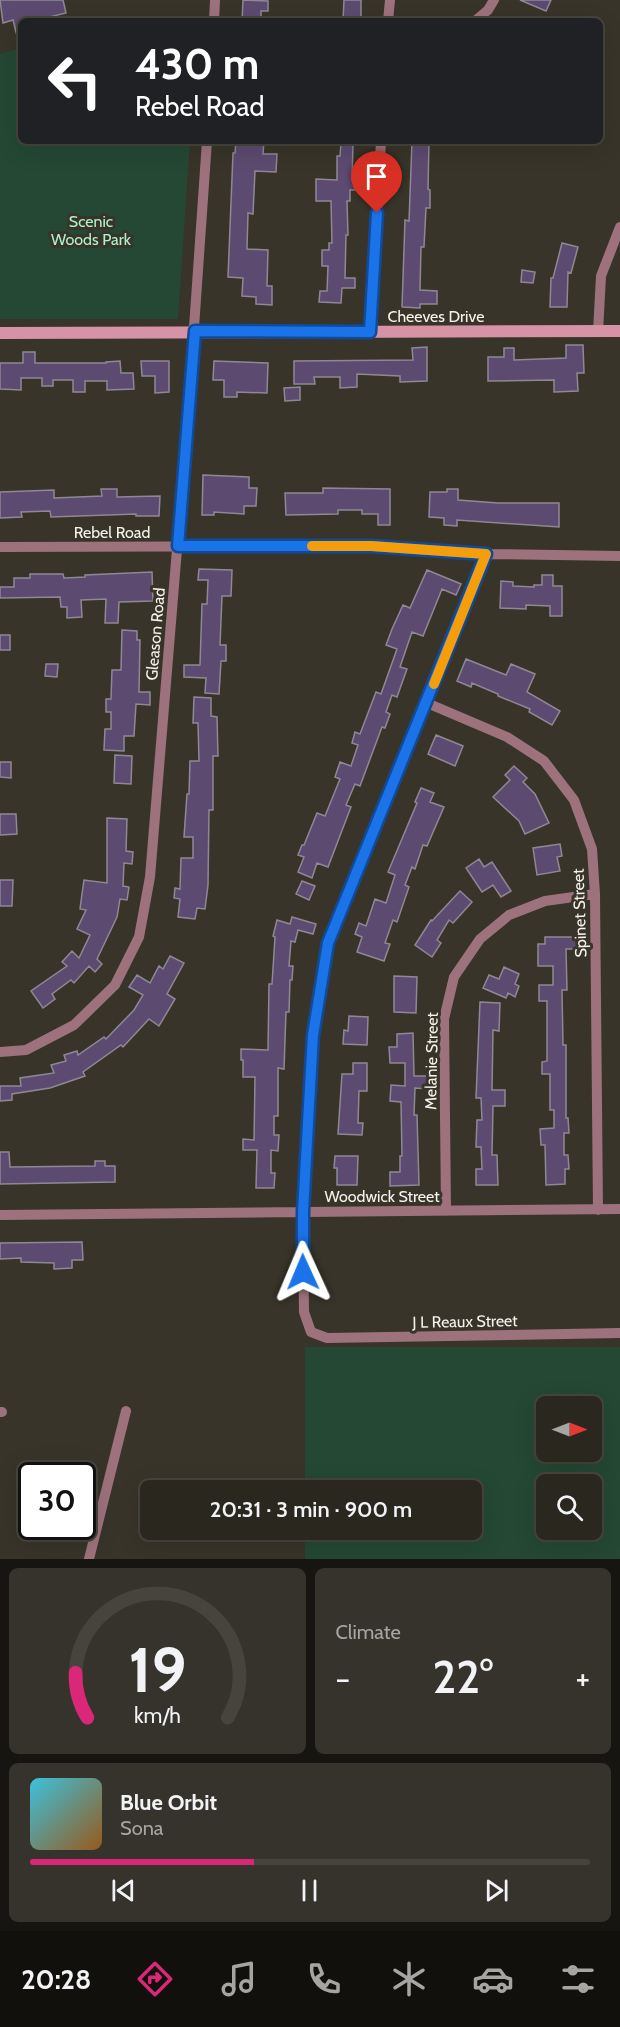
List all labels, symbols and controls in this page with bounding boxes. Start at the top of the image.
text: 430 m [135,38,259,90]
icon: left [36,42,114,120]
text: Rebel Road [135,90,264,123]
pin [351,151,402,213]
icon: arrive [360,160,393,193]
park label: Scenic Woods Park [51,212,132,249]
street label: Cheeves Drive [388,307,484,326]
street label: Rebel Road [74,523,150,542]
street label: Gleason Road [142,587,169,681]
street label: Spinet Street [568,868,591,958]
street label: Melanie Street [421,1011,442,1110]
street label: Woodwick Street [324,1187,440,1206]
position arrow [271,1240,335,1304]
street label: J L Reaux Street [411,1311,518,1332]
north arrow [536,1396,602,1462]
map controls [536,1396,602,1540]
speed limit sign: 30 [18,1462,96,1540]
button: search [536,1474,602,1540]
text: 20:31 · 3 min · 900 m [210,1496,412,1523]
text: Climate [336,1620,401,1644]
text: 19 [128,1632,186,1708]
text: 22° [433,1650,493,1704]
text: − [336,1658,350,1698]
text: + [575,1658,590,1698]
text: km/h [134,1702,181,1728]
text: Blue Orbit [120,1789,217,1816]
text: Sona [120,1816,163,1840]
icon: previous [107,1874,140,1907]
icon: pause [293,1874,326,1907]
icon: next [480,1874,513,1907]
icon: directions [134,1958,176,2000]
icon: music [218,1958,260,2000]
icon: phone [303,1958,345,2000]
icon: climate [388,1958,430,2000]
icon: car [472,1958,514,2000]
icon: filters [557,1958,599,2000]
text: 20:28 [21,1963,91,1996]

